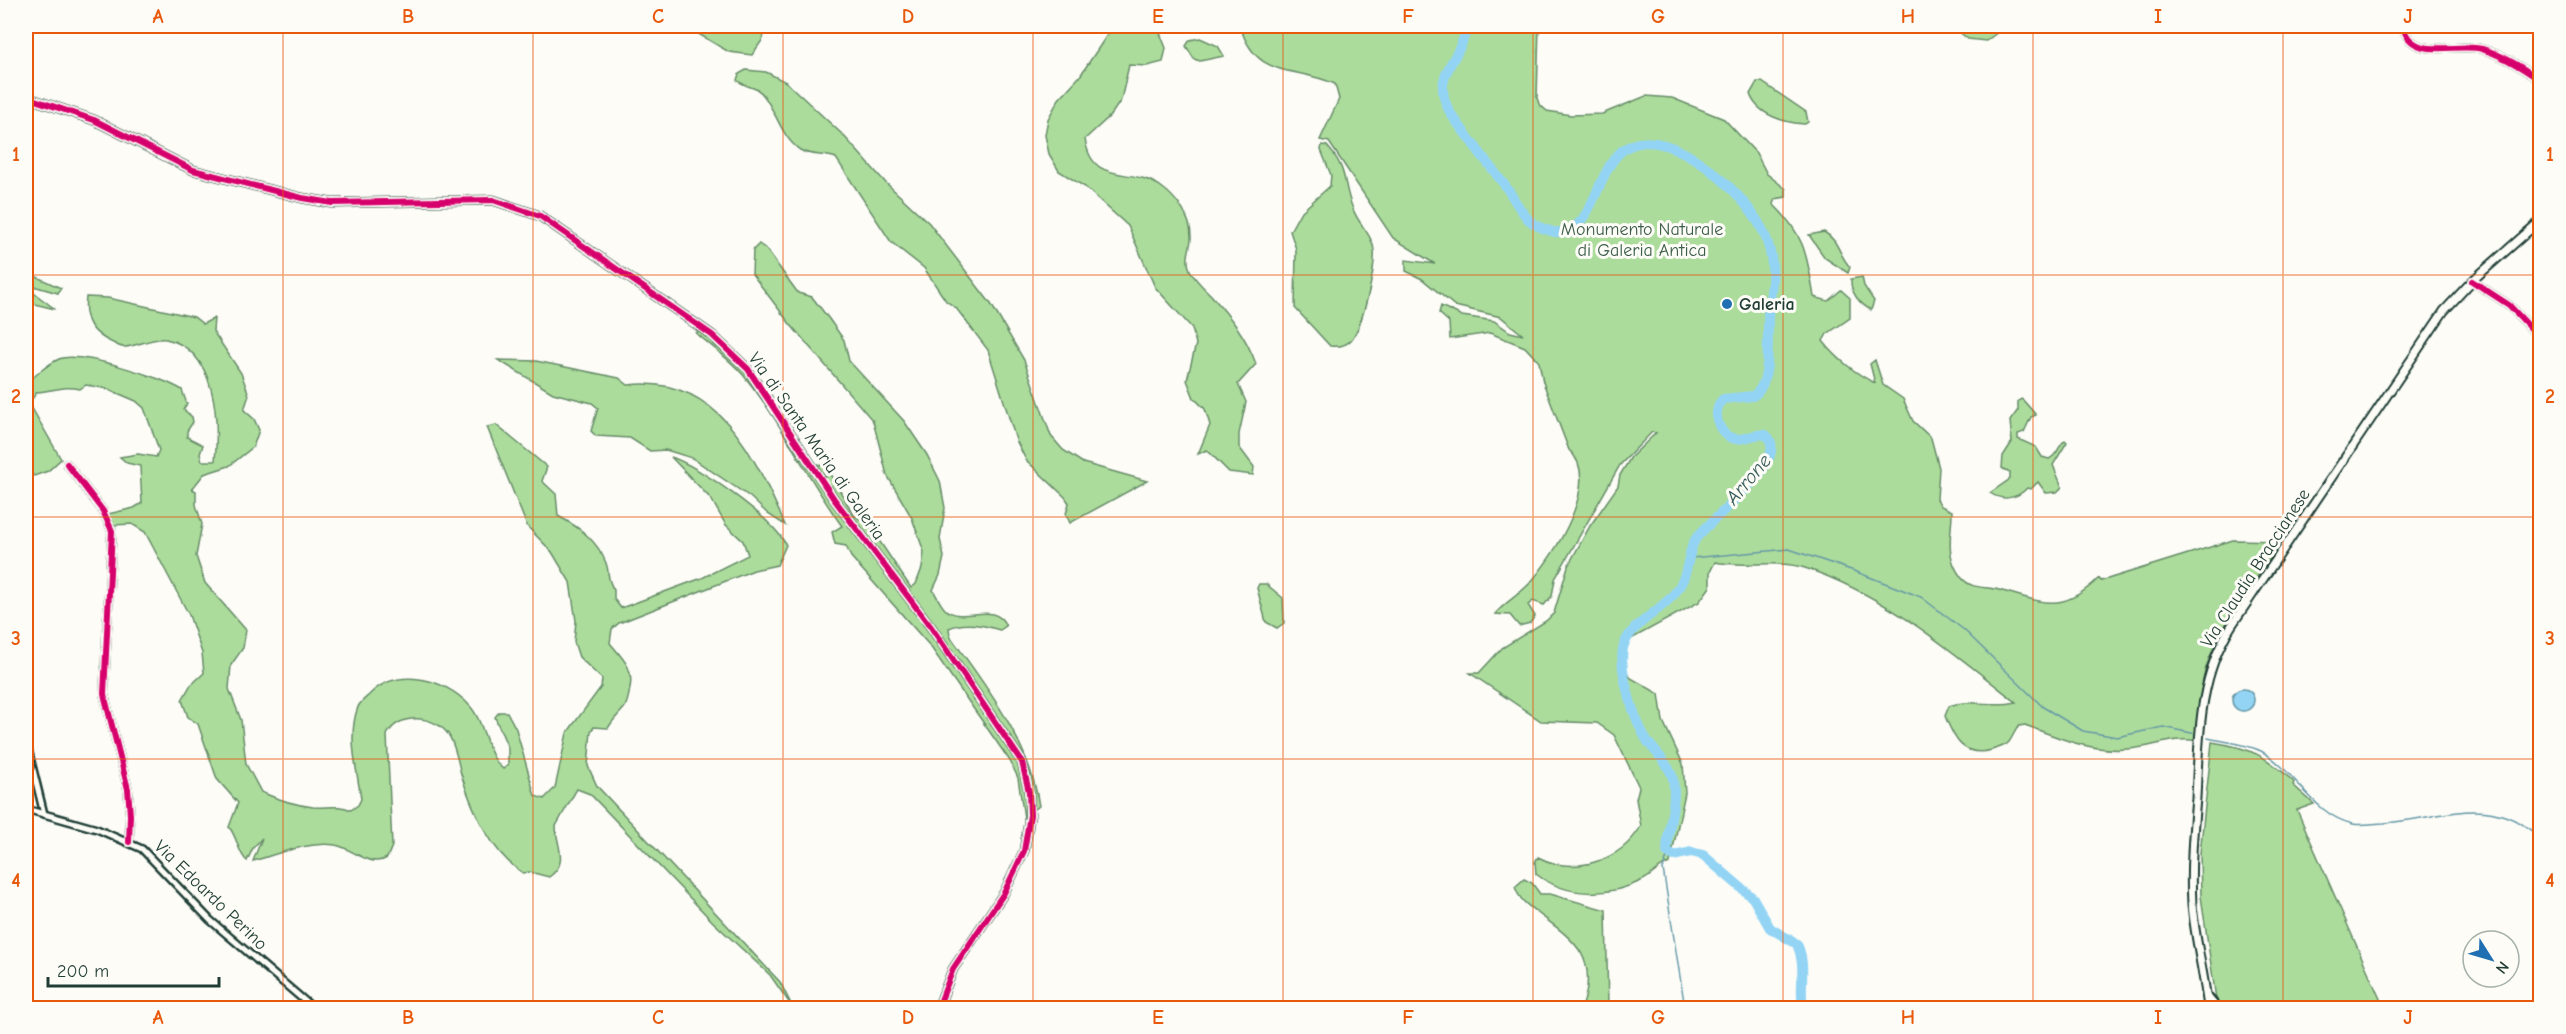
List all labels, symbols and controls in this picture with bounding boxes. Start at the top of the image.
text: A [152,5,164,28]
text: B [402,5,414,28]
text: C [652,5,664,28]
text: D [902,5,914,28]
text: E [1152,5,1164,28]
text: F [1402,5,1414,28]
text: G [1651,5,1665,28]
text: H [1901,5,1915,28]
text: I [2154,5,2162,28]
text: J [2403,5,2413,28]
text: 1 [12,143,20,166]
text: 1 [2546,143,2554,166]
park label: Monumento Naturale di Galeria Antica [1561,219,1723,261]
place label: Galeria [1739,294,1795,315]
marker: Galeria [1720,297,1734,311]
street label: Via di Santa Maria di Galeria [744,349,889,544]
text: 2 [11,385,21,408]
text: 2 [2545,385,2555,408]
water label: Arrone [1720,449,1776,510]
street label: Via Claudia Braccianese [2196,485,2315,652]
text: 3 [11,627,21,650]
text: 3 [2545,627,2555,650]
street label: Via Edoardo Perino [150,836,272,955]
text: 4 [11,869,21,892]
text: 4 [2545,869,2555,892]
north arrow [2461,929,2521,989]
scale bar [48,950,219,988]
text: N [2492,958,2513,977]
text: 200 m [57,961,109,982]
text: A [152,1006,164,1029]
text: B [402,1006,414,1029]
text: C [652,1006,664,1029]
text: D [902,1006,914,1029]
text: E [1152,1006,1164,1029]
text: F [1402,1006,1414,1029]
text: G [1651,1006,1665,1029]
text: H [1901,1006,1915,1029]
text: I [2154,1006,2162,1029]
text: J [2403,1006,2413,1029]

